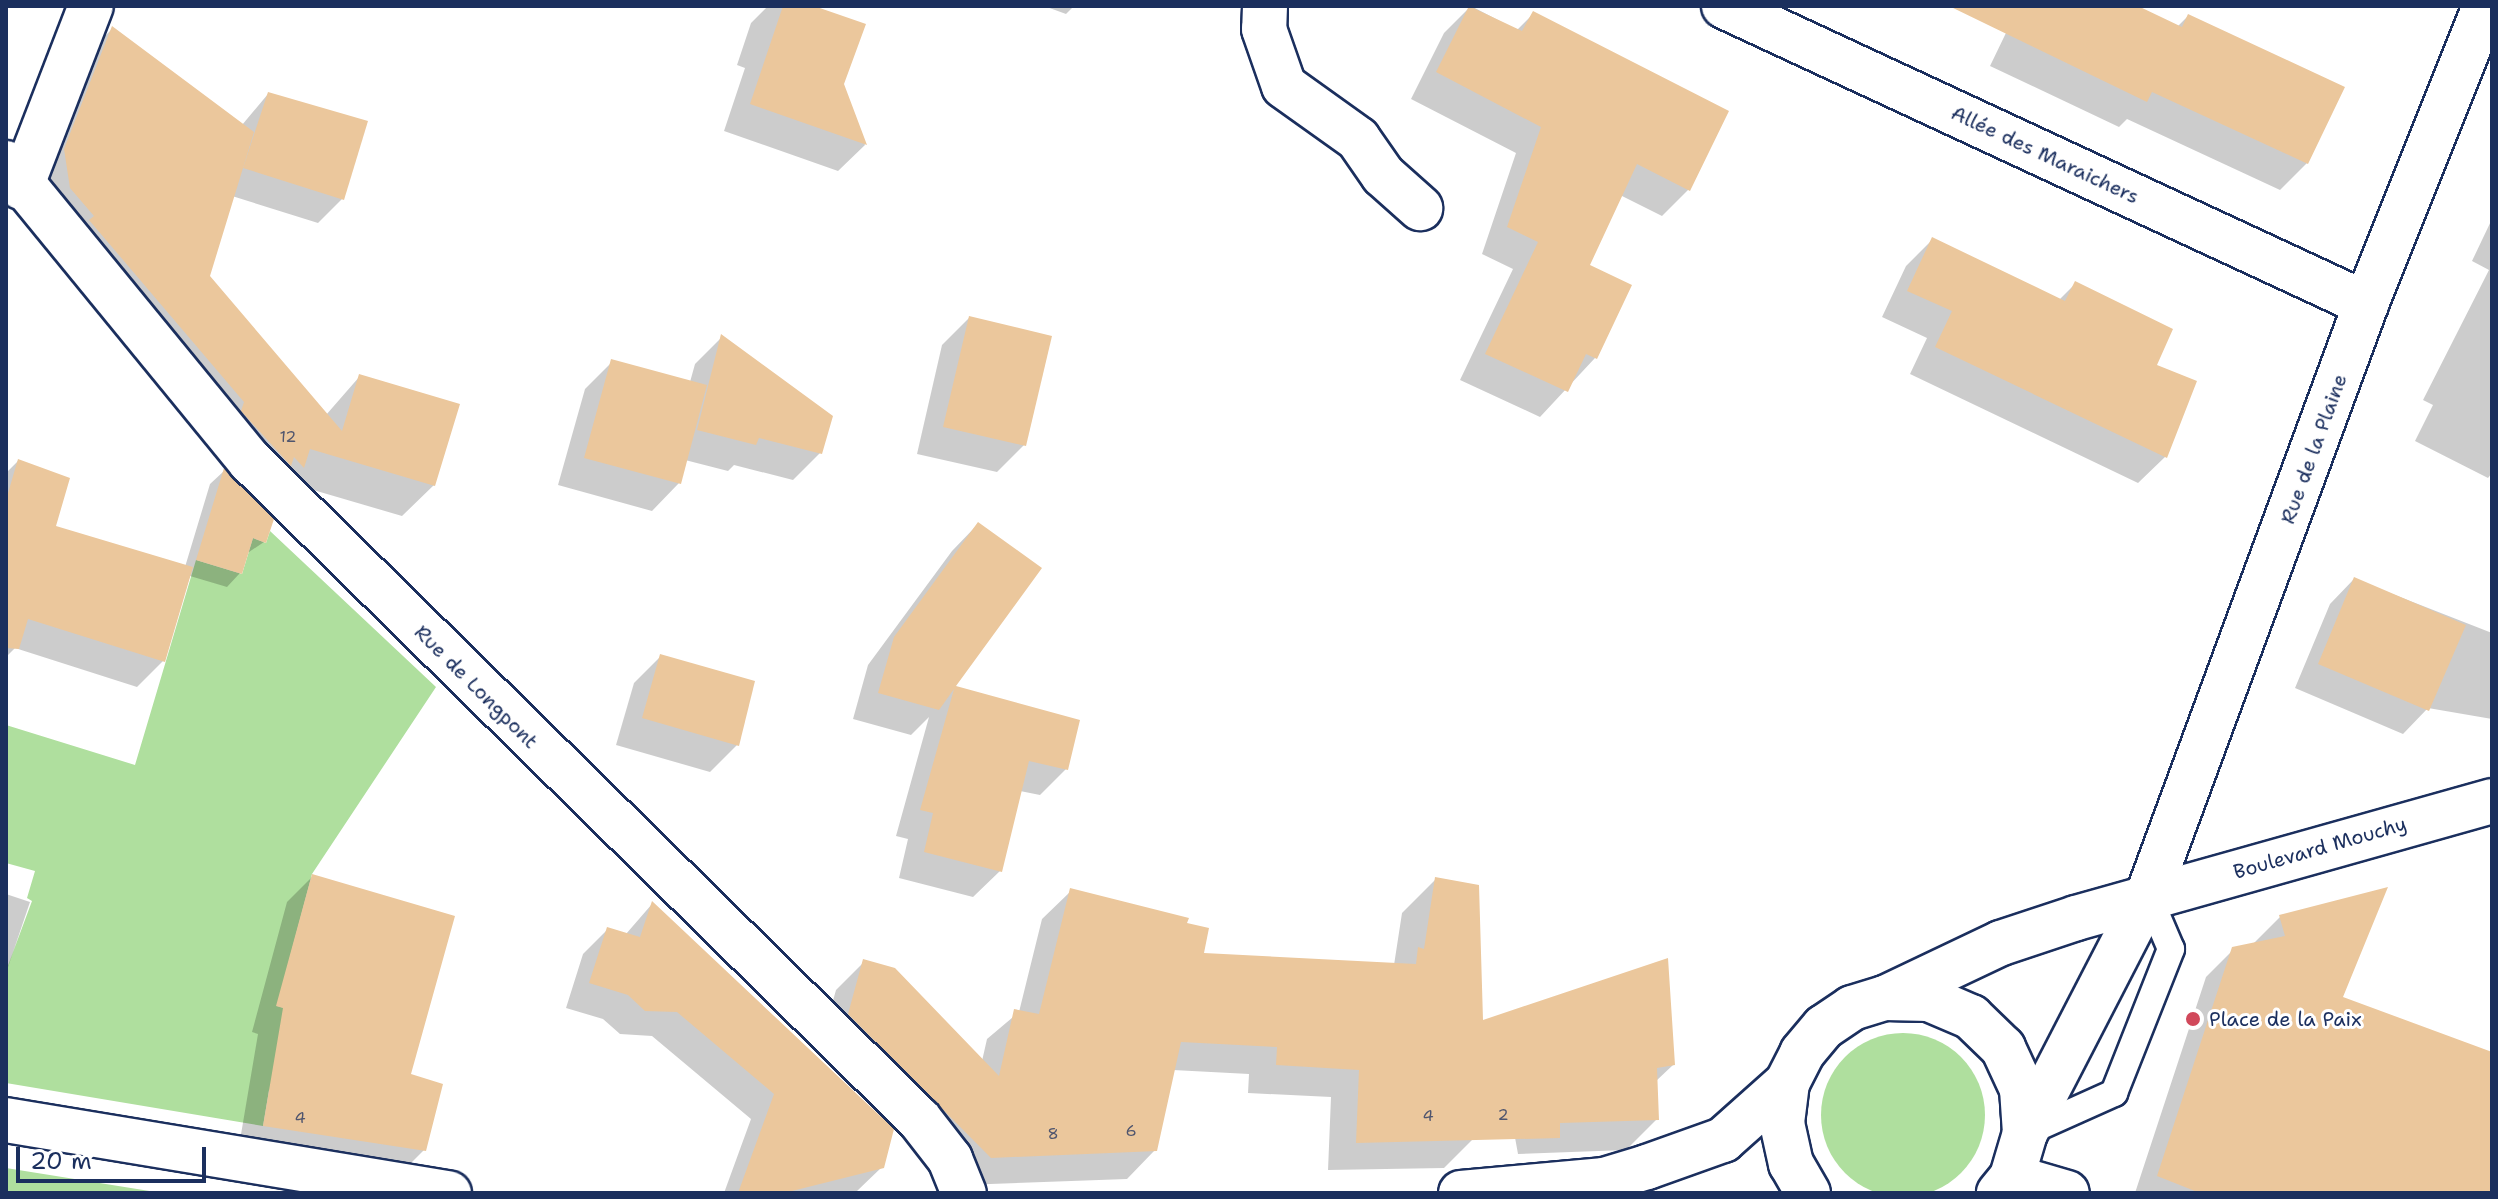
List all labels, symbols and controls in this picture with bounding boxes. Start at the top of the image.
street label: Allée des Maraichers [1947,101,2143,209]
street label: Rue de la Plaine [2276,371,2352,527]
house number: 12 [279,427,297,447]
street label: Rue de Longpont [409,620,543,754]
street label: Boulevard Mouchy [2231,812,2409,884]
place label: Place de la Paix [2209,1007,2362,1031]
marker: Place de la Paix [2184,1010,2202,1028]
house number: 2 [1497,1105,1509,1125]
house number: 4 [1422,1106,1434,1126]
house number: 4 [294,1108,306,1128]
house number: 6 [1125,1121,1137,1141]
house number: 8 [1047,1124,1059,1144]
scale bar [20,1131,210,1181]
text: 20 m [30,1145,92,1177]

